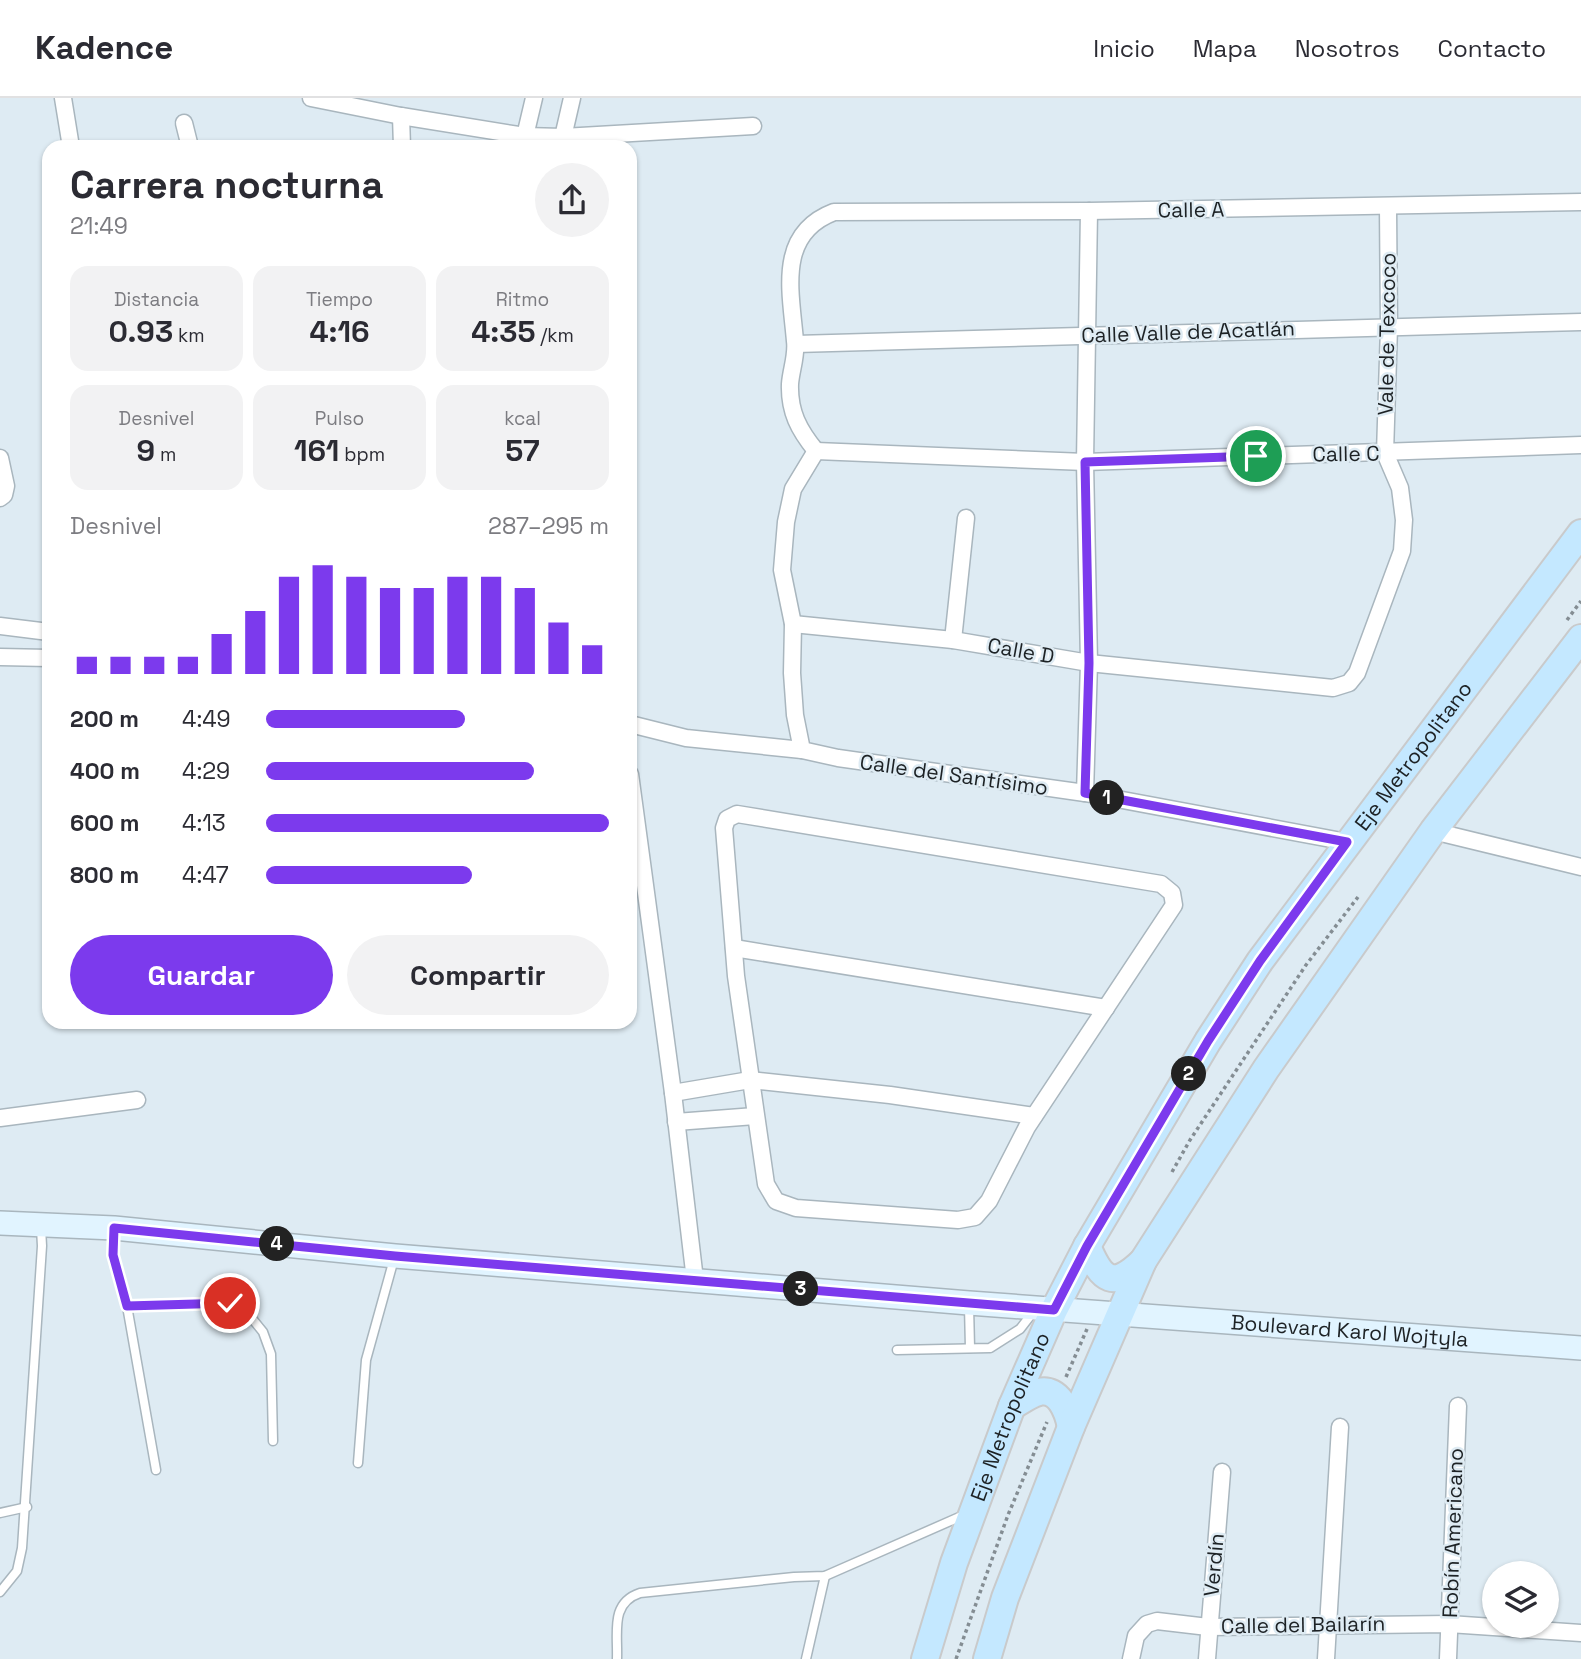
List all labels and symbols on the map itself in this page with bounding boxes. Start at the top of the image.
street label: Calle A [1157,195,1225,224]
street label: Vale de Texcoco [1372,252,1401,416]
street label: Calle Valle de Acatlán [1081,314,1295,349]
pin [1226,426,1286,486]
street label: Calle C [1312,439,1380,468]
street label: Calle D [985,631,1057,670]
street label: Eje Metropolitano [1349,676,1478,836]
street label: Calle del Santísimo [858,748,1050,801]
pin: 1 [1090,780,1124,816]
pin: 2 [1172,1056,1206,1091]
pin: 4 [260,1226,294,1262]
pin: 3 [784,1272,818,1306]
pin [200,1273,260,1333]
street label: Boulevard Karol Wojtyla [1230,1308,1469,1353]
street label: Eje Metropolitano [964,1328,1056,1505]
street label: Robín Americano [1436,1447,1469,1618]
street label: Verdín [1197,1532,1230,1598]
street label: Calle del Bailarín [1221,1610,1385,1639]

